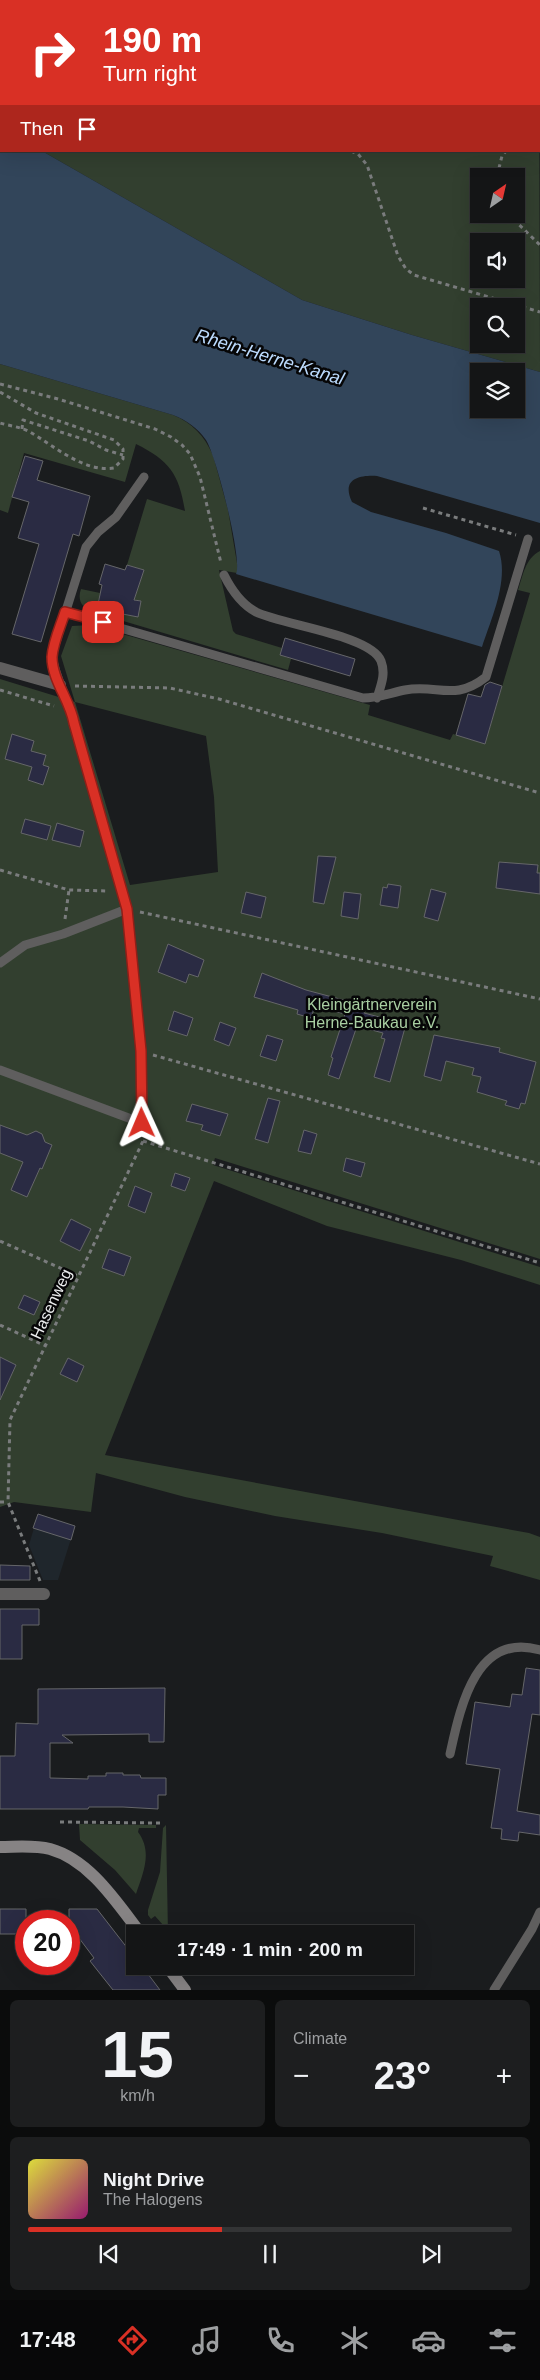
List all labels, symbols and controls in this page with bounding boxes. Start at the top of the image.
icon: right [20,20,85,85]
text: 190 m [103,20,202,59]
text: Turn right [103,61,196,86]
icon: arrive [73,115,101,143]
text: Then [20,118,63,139]
north arrow [470,168,525,222]
map controls [470,168,525,418]
button: sound [470,233,525,288]
button: search [470,298,525,353]
water label: Rhein-Herne-Kanal [193,325,348,389]
button: layers [470,363,525,418]
pin [82,601,124,643]
icon: arrive [89,608,117,636]
park label: Kleingärtnerverein Herne-Baukau e.V. [305,996,439,1031]
position arrow [115,1096,167,1148]
street label: Hasenweg [27,1266,75,1342]
speed limit sign: 20 [15,1910,80,1975]
text: 17:49 · 1 min · 200 m [177,1939,363,1960]
text: 15 [101,2018,174,2091]
text: Climate [293,2030,347,2047]
text: 23° [374,2055,431,2097]
text: − [293,2060,309,2091]
text: + [496,2060,512,2091]
text: km/h [120,2087,155,2104]
text: Night Drive [103,2169,204,2190]
text: The Halogens [103,2191,203,2208]
icon: previous [95,2240,123,2268]
icon: pause [256,2240,284,2268]
icon: next [417,2240,445,2268]
icon: directions [115,2323,150,2358]
icon: music [189,2323,224,2358]
icon: phone [263,2323,298,2358]
icon: climate [337,2323,372,2358]
icon: car [411,2323,446,2358]
icon: filters [485,2323,520,2358]
text: 17:48 [20,2327,76,2352]

